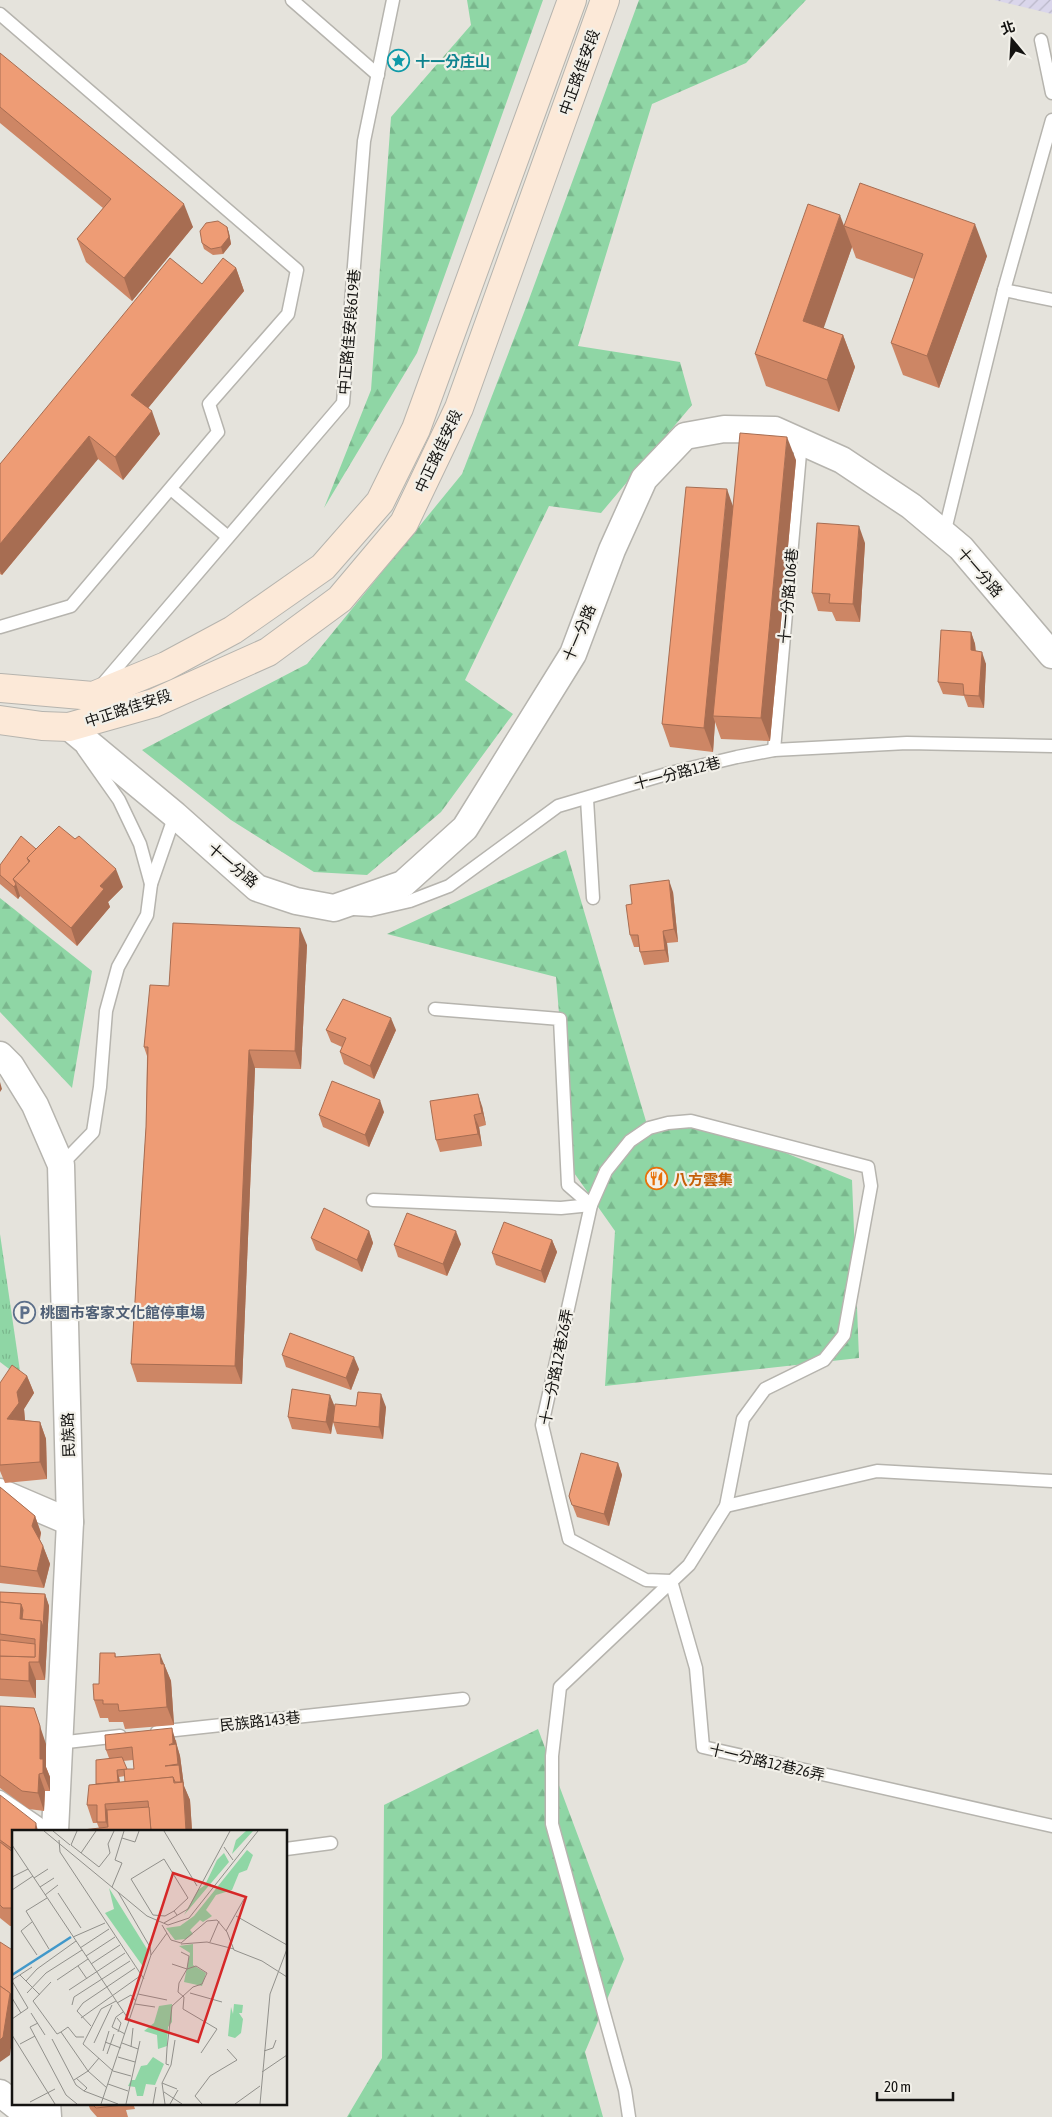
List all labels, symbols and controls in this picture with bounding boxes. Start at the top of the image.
north arrow [987,15,1037,65]
text: 北 [999,18,1017,37]
street label: 中正路佳安段 [556,27,602,117]
place icon: 十一分庄山 [387,49,411,73]
place label: 十一分庄山 [415,53,490,70]
street label: 中正路佳安段619巷 [335,268,363,396]
street label: 中正路佳安段 [411,407,465,495]
street label: 十一分路 [954,544,1006,600]
street label: 十一分路106巷 [775,547,801,645]
street label: 十一分路 [559,602,599,664]
street label: 中正路佳安段 [83,686,173,730]
street label: 十一分路12巷 [632,753,722,793]
street label: 十一分路 [205,839,261,891]
restaurant icon: 八方雲集 [645,1167,669,1191]
place label: 八方雲集 [673,1171,733,1188]
parking icon: 桃園市客家文化館停車場 [12,1300,36,1324]
place label: 桃園市客家文化館停車場 [40,1304,205,1321]
street label: 十一分路12巷26弄 [536,1307,576,1427]
street label: 民族路 [59,1412,77,1458]
street label: 民族路143巷 [219,1708,301,1734]
street label: 十一分路12巷26弄 [708,1740,826,1784]
inset map [12,1830,288,2104]
scale bar [877,2070,953,2102]
text: 20 m [884,2078,911,2095]

